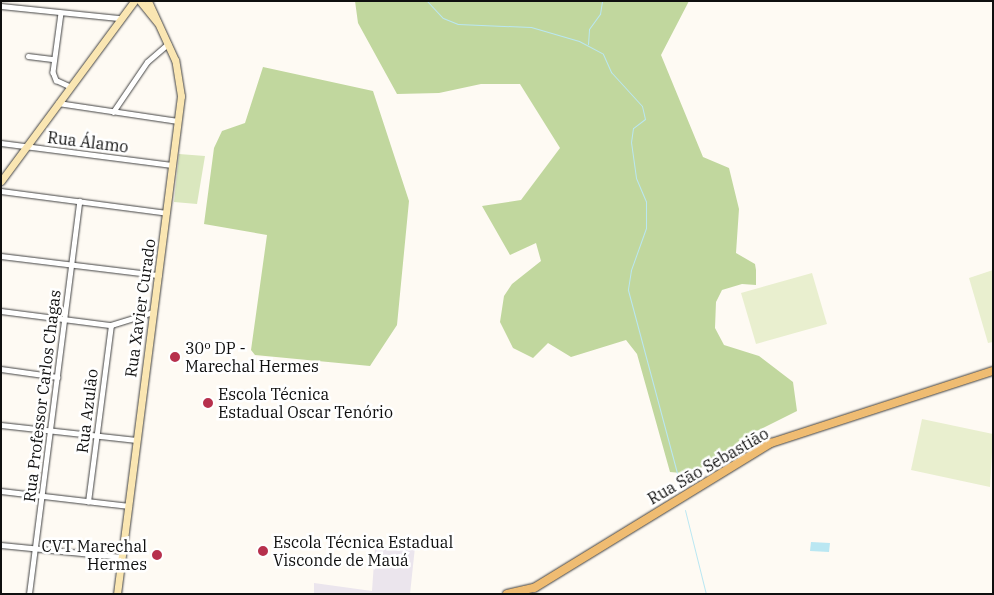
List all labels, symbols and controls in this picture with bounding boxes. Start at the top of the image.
street label: Rua Álamo [46,127,130,157]
street label: Rua Xavier Curado [121,237,159,379]
street label: Rua Professor Carlos Chagas [19,289,65,503]
place label: 30º DP - Marechal Hermes [185,338,319,376]
marker: 30º DP - Marechal Hermes [169,351,181,363]
street label: Rua Azulão [72,368,102,454]
place label: Escola Técnica Estadual Oscar Tenório [218,384,393,422]
marker: Escola Técnica Estadual Oscar Tenório [202,397,214,409]
street label: Rua São Sebastião [644,424,772,508]
place label: Escola Técnica Estadual Visconde de Mauá [273,532,453,570]
place label: CVT Marechal Hermes [41,536,147,574]
marker: Escola Técnica Estadual Visconde de Mauá [257,545,269,557]
marker: CVT Marechal Hermes [151,549,163,561]

